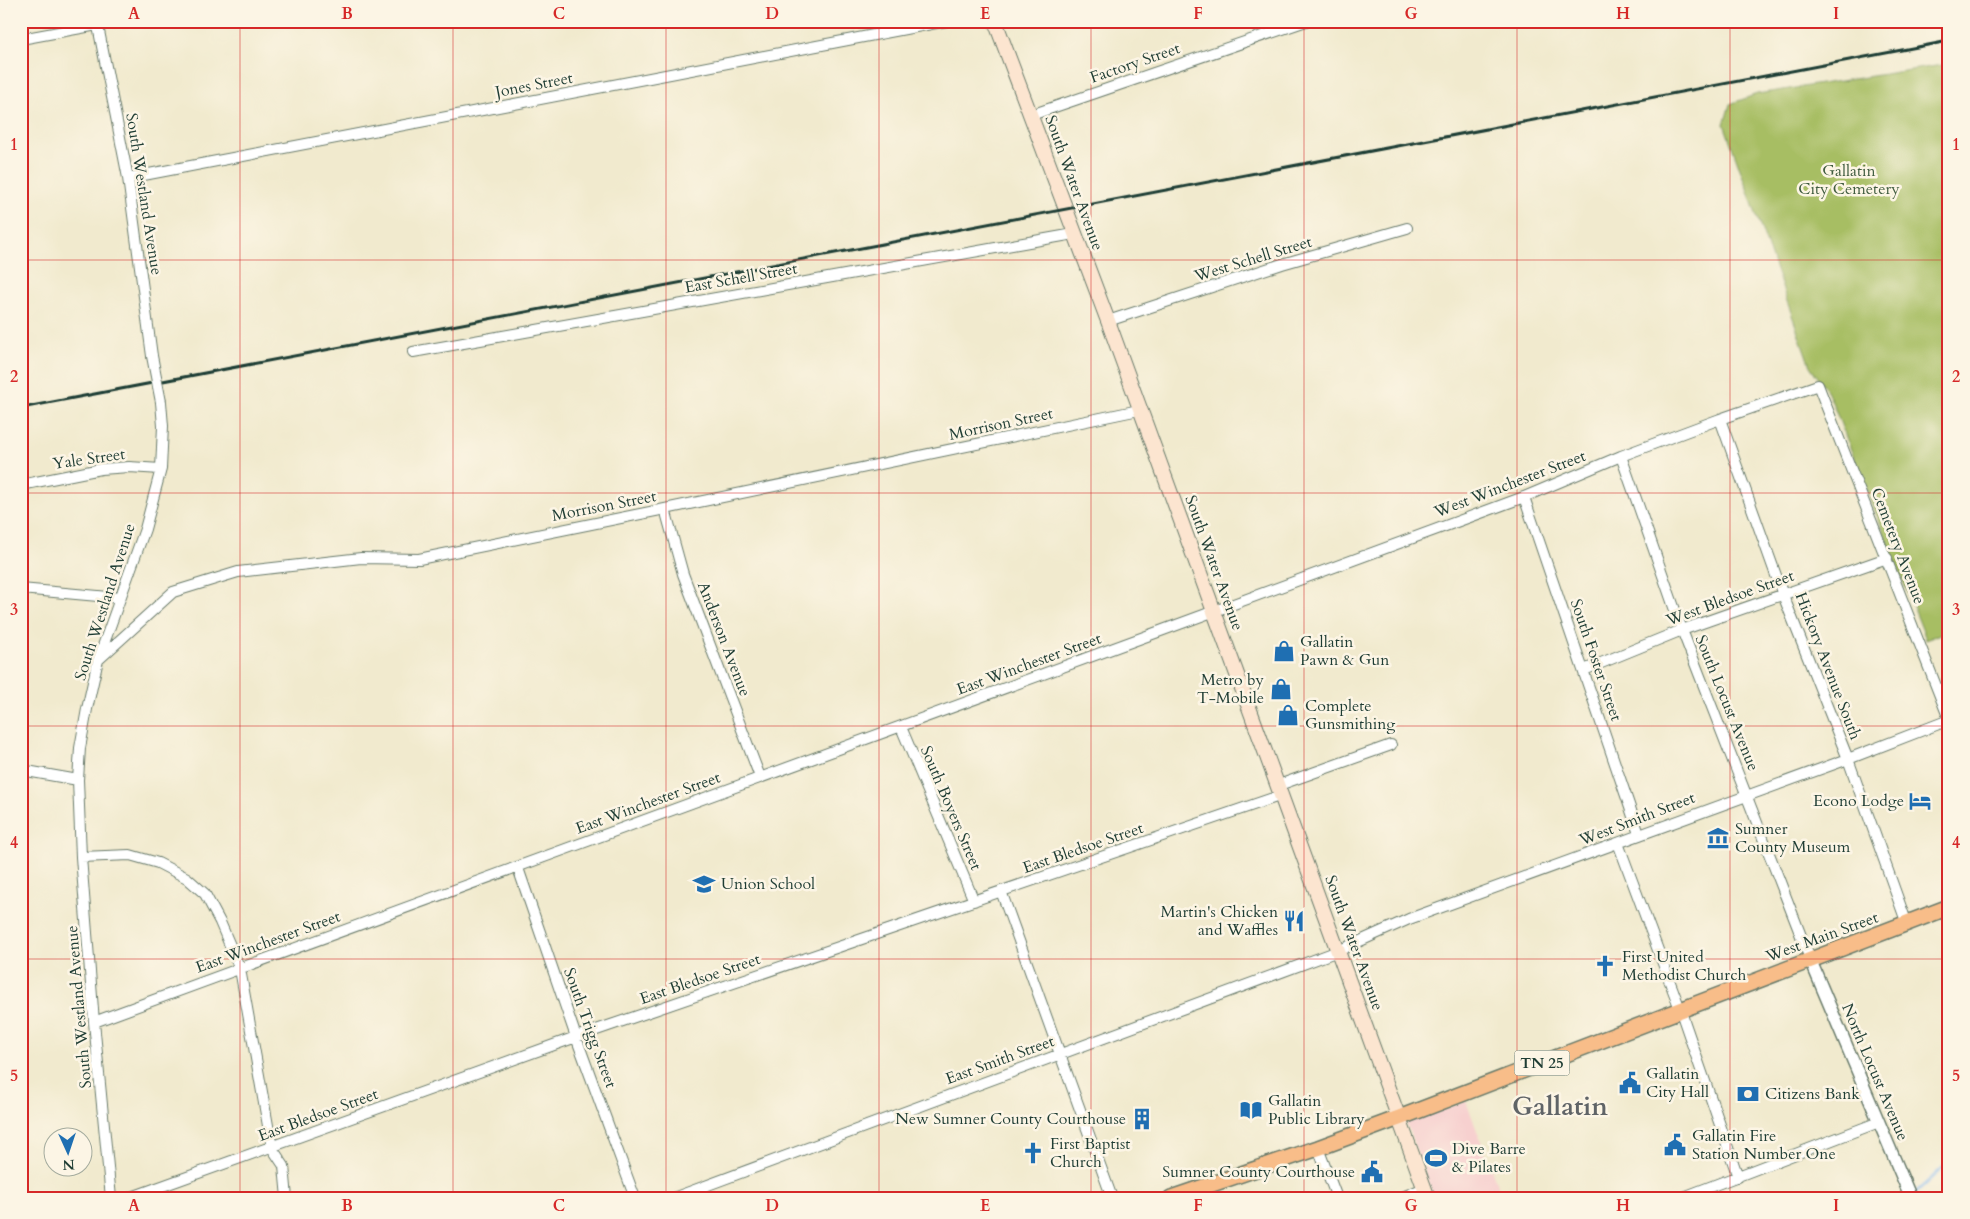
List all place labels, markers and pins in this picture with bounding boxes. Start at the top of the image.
place label: Gallatin Pawn & Gun [1300,631,1389,671]
shop icon: Gallatin Pawn & Gun [1271,638,1297,664]
place label: Metro by T-Mobile [1197,669,1265,709]
shop icon: Metro by T-Mobile [1268,676,1294,702]
place label: Complete Gunsmithing [1305,695,1395,735]
shop icon: Complete Gunsmithing [1275,702,1301,728]
hotel icon: Econo Lodge [1907,788,1933,814]
place label: Econo Lodge [1813,790,1904,812]
place label: Sumner County Museum [1735,818,1851,858]
museum icon: Sumner County Museum [1705,825,1731,851]
school or university icon: Union School [691,871,717,897]
place label: Union School [721,873,815,895]
place label: Martin's Chicken and Waffles [1161,901,1278,941]
restaurant icon: Martin's Chicken and Waffles [1281,908,1307,934]
place label: First United Methodist Church [1622,946,1746,986]
church icon: First United Methodist Church [1592,953,1618,979]
place label: Gallatin City Hall [1646,1063,1709,1103]
public building icon: Gallatin City Hall [1617,1070,1643,1096]
bank icon: Citizens Bank [1735,1081,1761,1107]
place label: Citizens Bank [1765,1083,1860,1105]
place label: Gallatin Public Library [1268,1090,1365,1130]
library icon: Gallatin Public Library [1238,1097,1264,1123]
building icon: New Sumner County Courthouse [1129,1106,1155,1132]
place label: New Sumner County Courthouse [895,1108,1126,1130]
place label: Gallatin Fire Station Number One [1692,1125,1836,1165]
public building icon: Gallatin Fire Station Number One [1662,1132,1688,1158]
place label: First Baptist Church [1050,1133,1130,1173]
place label: Dive Barre & Pilates [1452,1138,1526,1178]
church icon: First Baptist Church [1020,1140,1046,1166]
sports icon: Dive Barre & Pilates [1423,1145,1449,1171]
public building icon: Sumner County Courthouse [1359,1159,1385,1185]
place label: Sumner County Courthouse [1162,1161,1355,1183]

